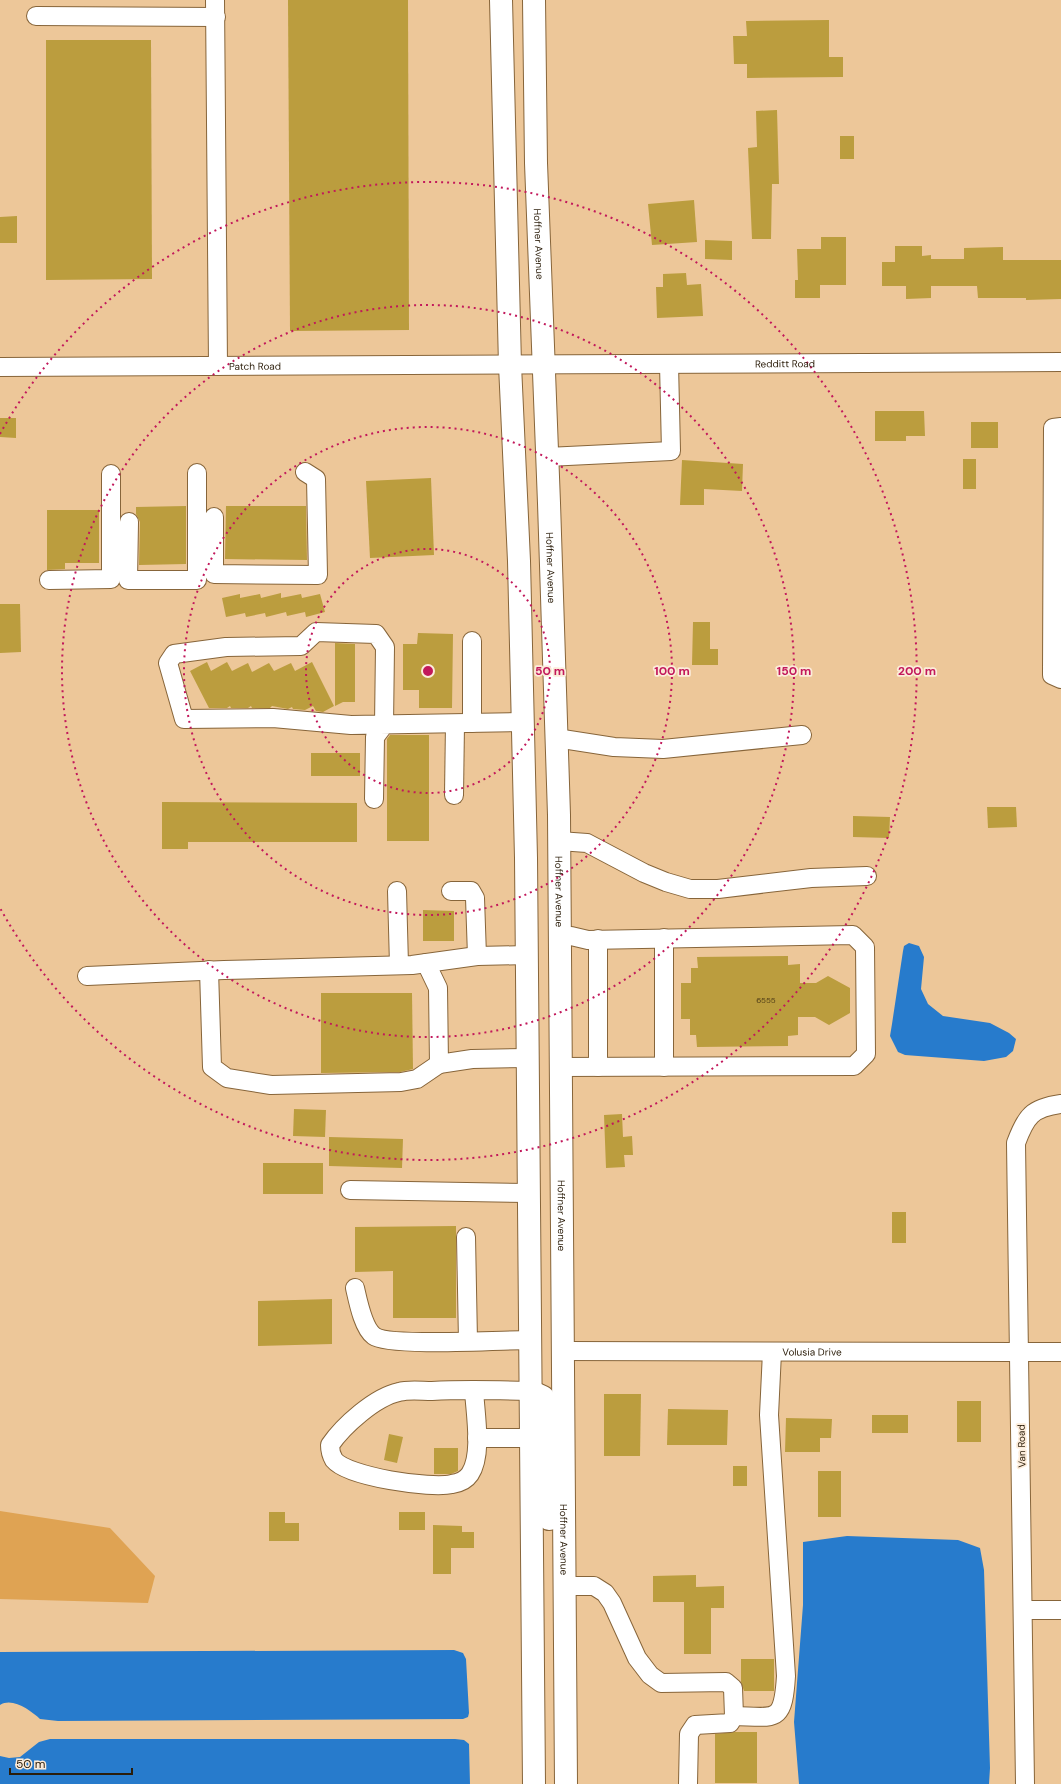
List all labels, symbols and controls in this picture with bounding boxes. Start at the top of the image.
street label: Hoffner Avenue [531,208,546,280]
street label: Redditt Road [755,357,815,370]
street label: Patch Road [229,360,281,373]
street label: Hoffner Avenue [543,532,558,604]
text: 50 m [535,663,565,679]
text: 100 m [654,663,690,679]
text: 150 m [777,663,811,679]
text: 200 m [898,663,936,679]
centre of rings [421,664,435,678]
street label: Hoffner Avenue [552,856,566,928]
house number: 6555 [756,995,776,1005]
street label: Hoffner Avenue [555,1180,568,1252]
street label: Volusia Drive [782,1345,842,1359]
street label: Van Road [1015,1424,1028,1468]
street label: Hoffner Avenue [557,1504,570,1576]
scale bar [10,1750,132,1776]
text: 50 m [16,1756,45,1772]

